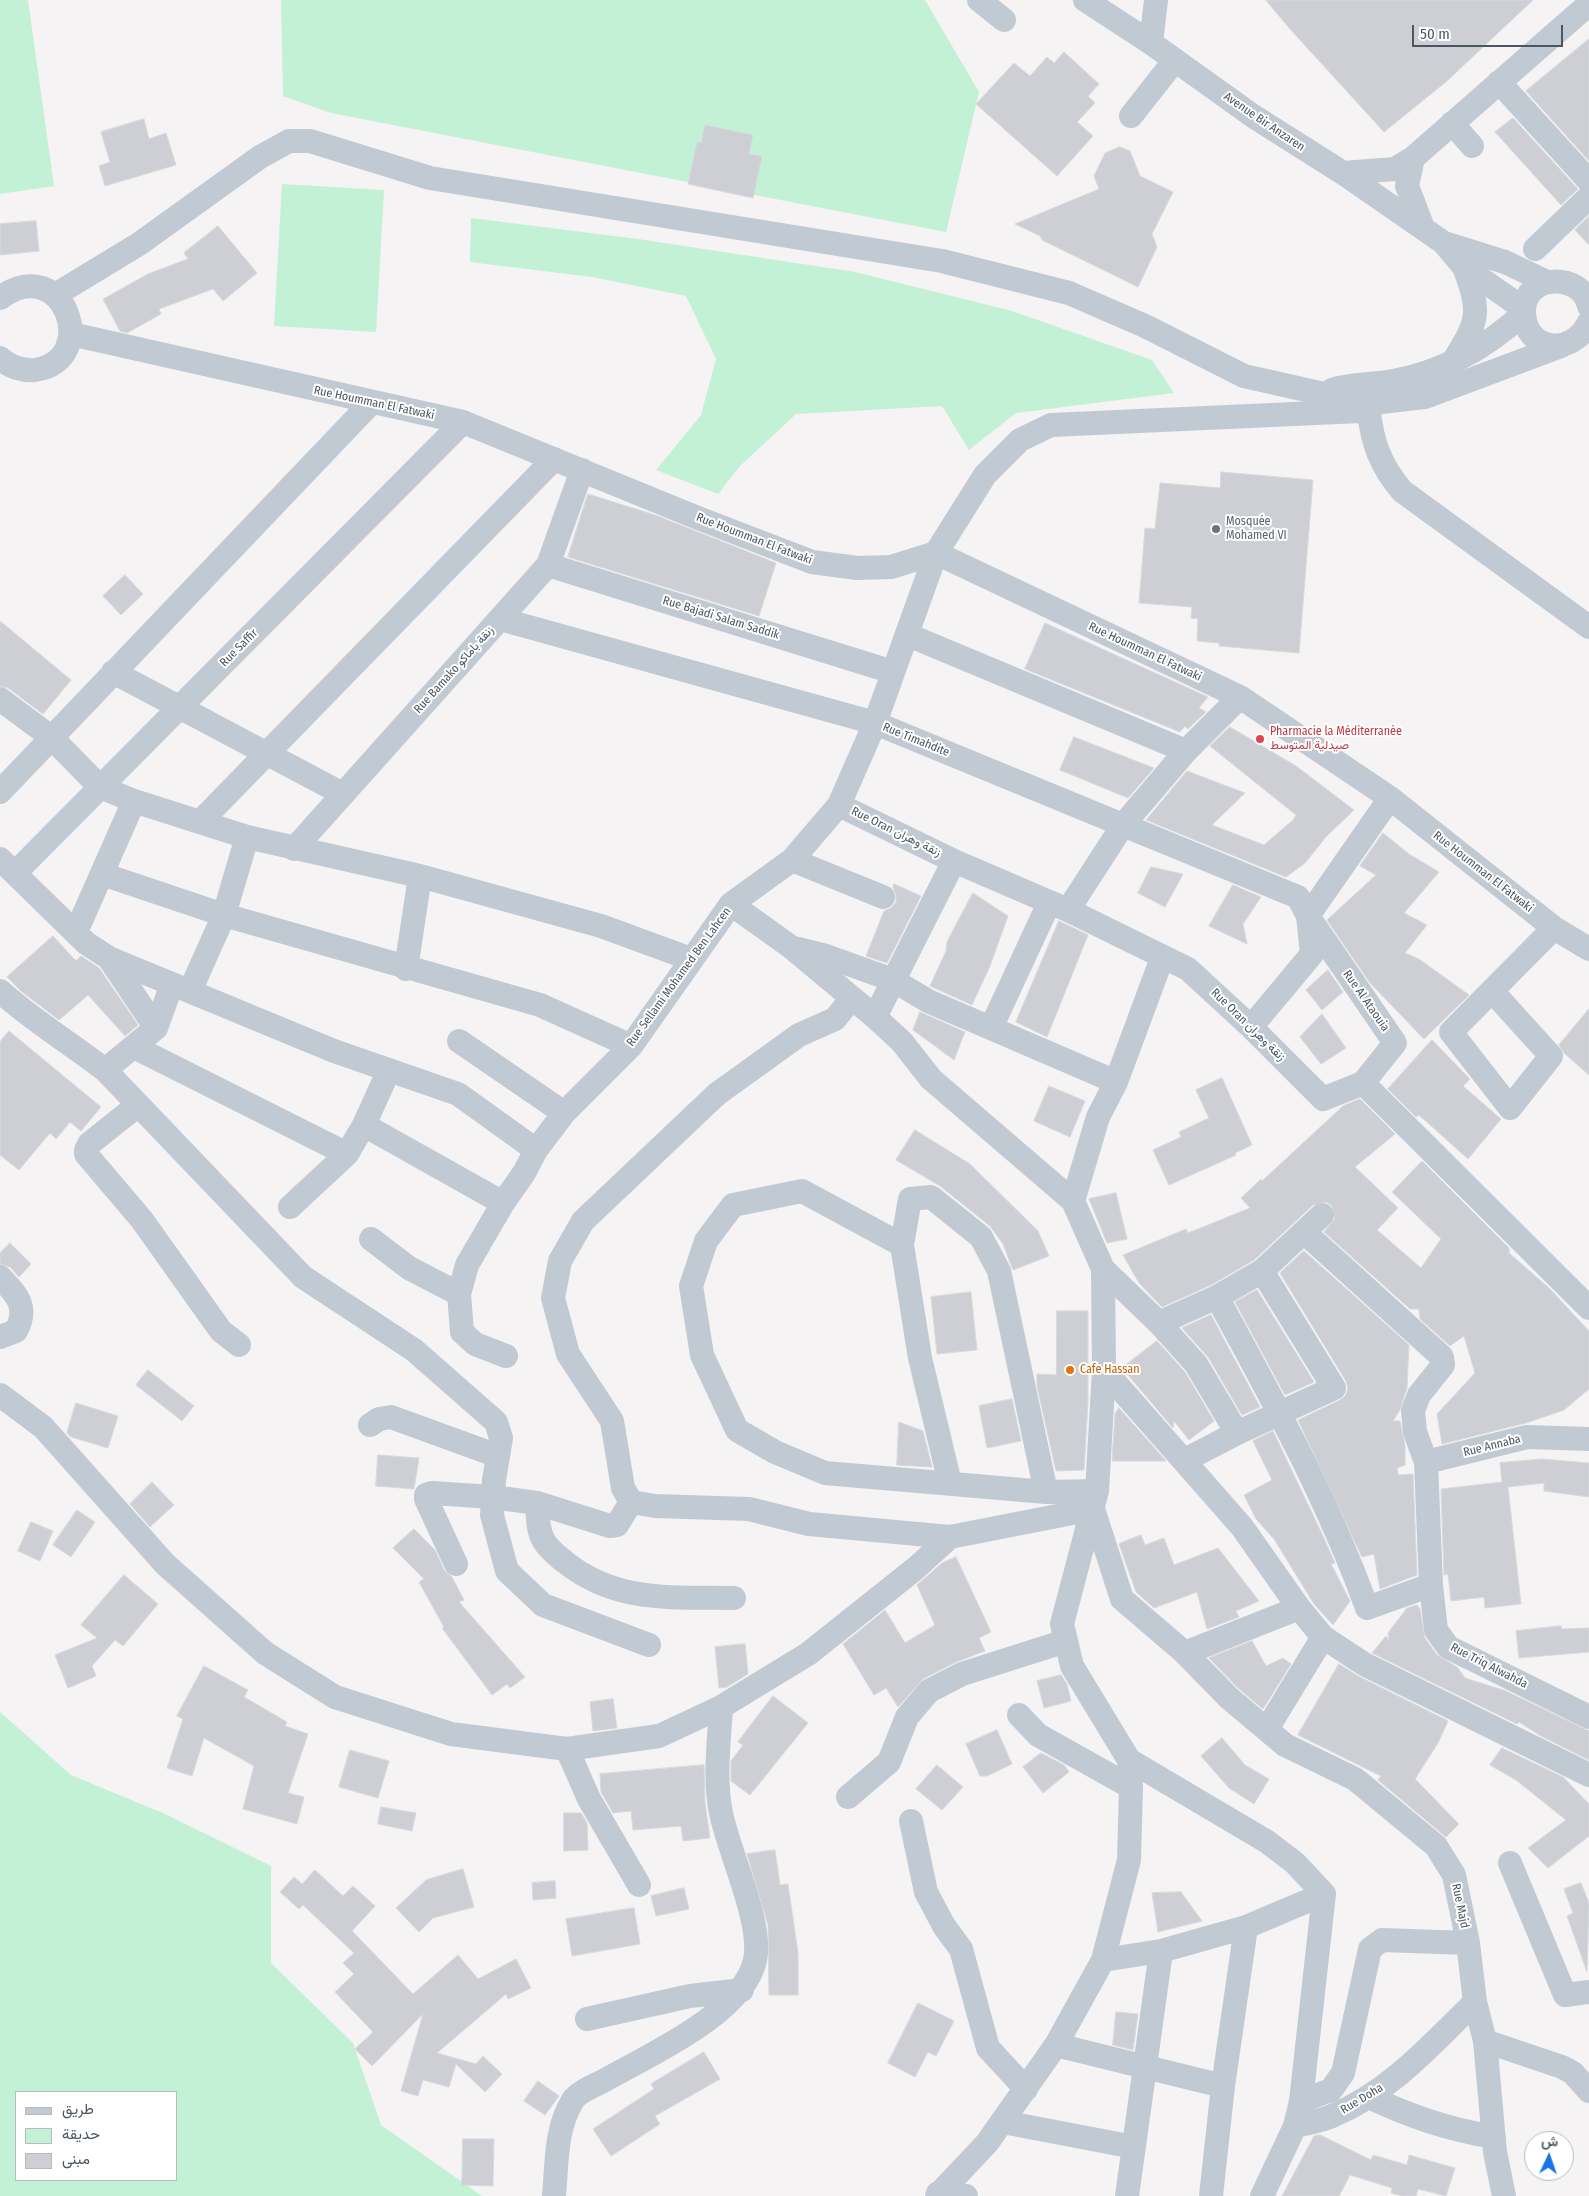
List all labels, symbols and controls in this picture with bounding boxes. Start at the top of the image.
scale bar [1414,15,1565,47]
text: 50 m [1420,25,1450,43]
street label: Avenue Bir Anzaren [1221,90,1307,154]
street label: Rue Houmman El Fatwaki [312,383,436,423]
street label: Rue Houmman El Fatwaki [694,510,814,568]
place label: Mosquée Mohamed VI [1226,515,1287,543]
marker: Mosquée Mohamed VI [1210,523,1222,535]
street label: Rue Bajadi Salam Saddik [661,593,781,643]
street label: Rue Houmman El Fatwaki [1086,619,1204,685]
street label: Rue Bamako زنقة باماكو [411,623,497,717]
street label: Rue Saffir [217,626,261,670]
street label: Rue Timahdite [881,720,951,760]
place label: Pharmacie la Méditerranée صيدلية المتوسط [1270,725,1402,753]
marker: Pharmacie la Méditerranée صيدلية المتوسط [1254,733,1266,745]
street label: Rue Oran زنقة وهران [849,804,943,860]
street label: Rue Houmman El Fatwaki [1430,828,1536,916]
street label: Rue Sellami Mohamed Ben Lahcen [624,905,734,1049]
street label: Rue Al Ataouia [1340,968,1392,1034]
street label: Rue Oran زنقة وهران [1208,986,1288,1064]
place label: Cafe Hassan [1080,1363,1139,1377]
marker: Cafe Hassan [1064,1364,1076,1376]
street label: Rue Annaba [1462,1432,1522,1460]
street label: Rue Triq Alwahda [1448,1640,1530,1692]
street label: Rue Majd [1448,1882,1472,1930]
street label: Rue Doha [1338,2081,1386,2117]
legend [15,2091,178,2181]
text: طريق [62,2100,94,2118]
text: حديقة [62,2125,100,2143]
north arrow [1524,2131,1574,2181]
text: ش [1541,2133,1559,2150]
text: مبنى [62,2150,90,2168]

